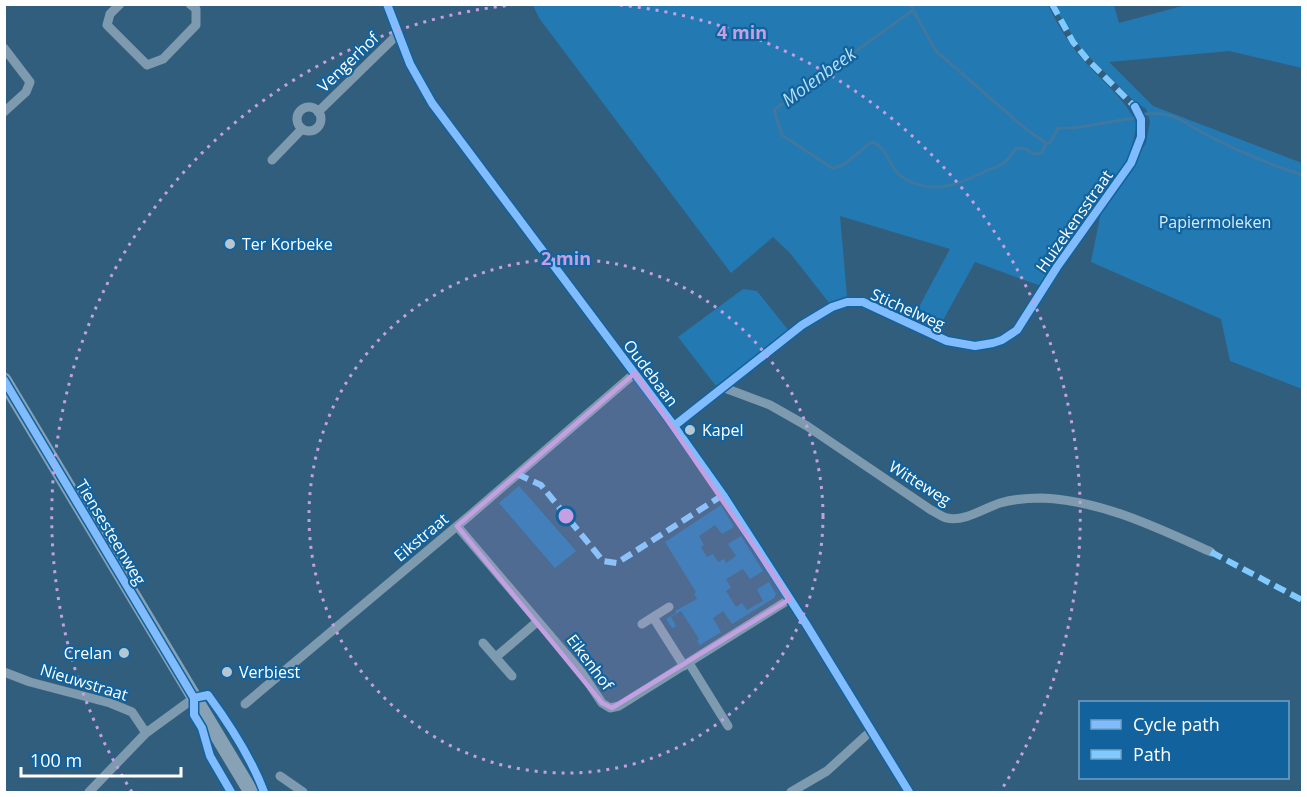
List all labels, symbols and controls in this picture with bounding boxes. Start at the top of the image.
text: 4 min [717,20,767,44]
street label: Vengerhof [313,26,385,97]
water label: Molenbeek [776,40,861,111]
street label: Huizekensstraat [1030,165,1118,277]
park label: Papiermoleken [1159,211,1271,233]
place label: Ter Korbeke [242,233,333,255]
marker: Ter Korbeke [223,237,237,251]
text: 2 min [541,246,591,270]
street label: Stichelweg [867,283,949,335]
street label: Oudebaan [619,335,683,411]
place label: Kapel [702,419,744,441]
marker: Kapel [683,423,697,437]
street label: Witteweg [885,455,955,511]
street label: Tiensesteenweg [71,475,151,589]
centre of rings [556,506,576,526]
street label: Eikstraat [389,508,453,566]
street label: Eikenhof [562,629,619,696]
place label: Crelan [64,642,112,664]
marker: Crelan [117,646,131,660]
street label: Nieuwstraat [37,658,131,706]
place label: Verbiest [239,661,301,683]
marker: Verbiest [220,665,234,679]
legend [1079,701,1289,779]
text: Cycle path [1133,712,1220,736]
scale bar [21,740,182,778]
text: Path [1133,742,1171,766]
text: 100 m [30,748,82,772]

